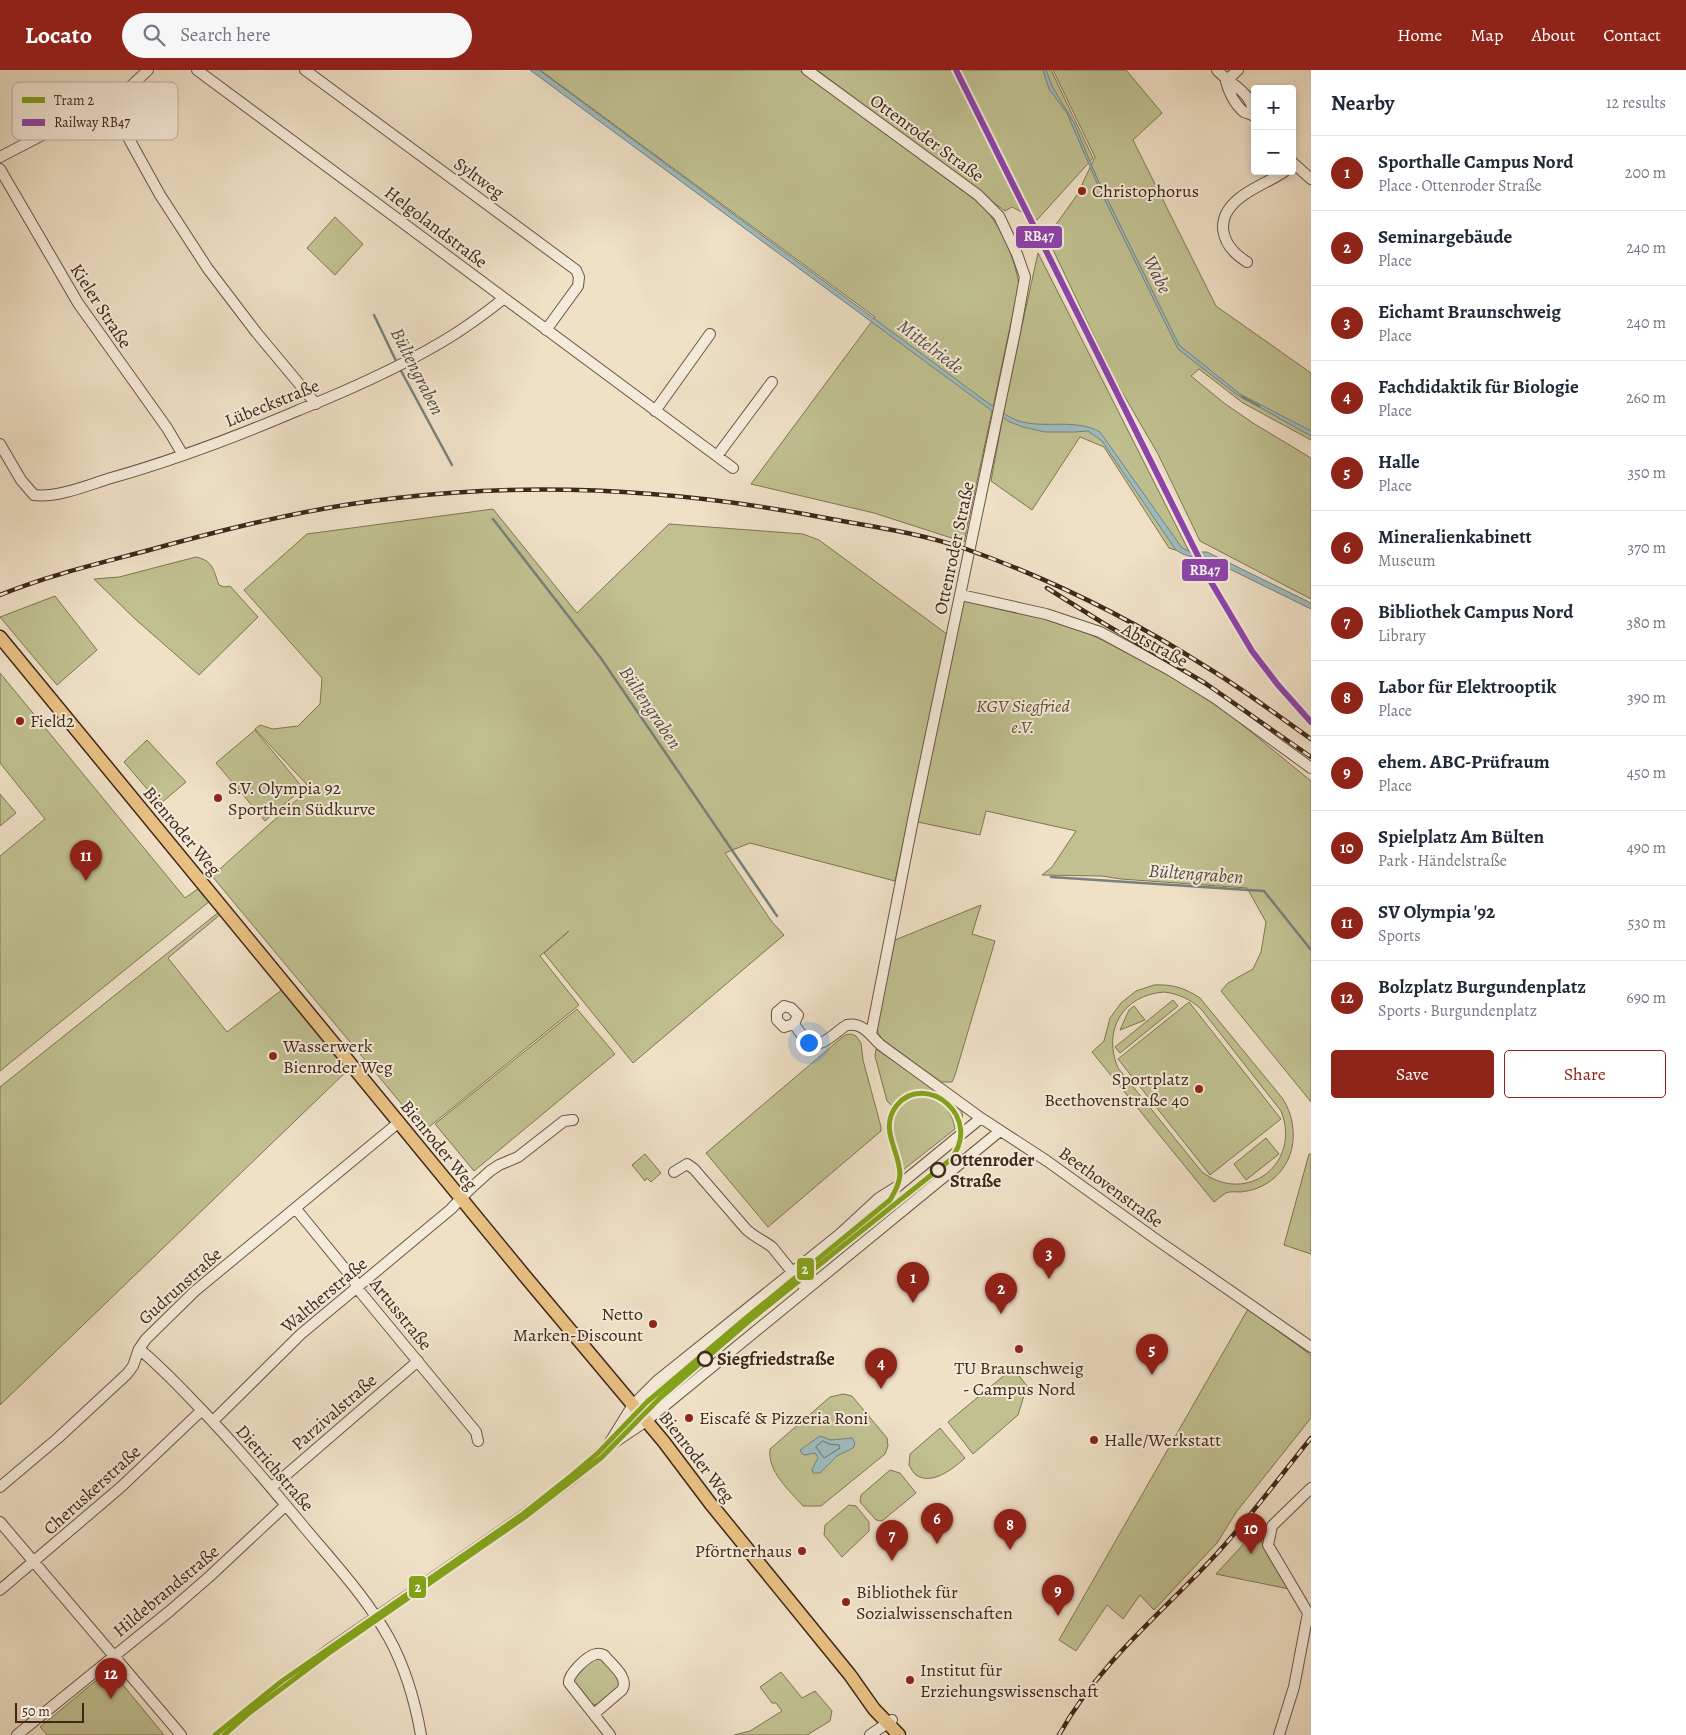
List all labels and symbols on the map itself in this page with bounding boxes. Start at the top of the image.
legend [12,82,178,140]
street label: Ottenroder Straße [865,88,989,188]
text: Tram 2 [54,91,94,110]
text: Railway RB47 [54,113,130,132]
street label: Syltweg [449,152,509,204]
place label: Christophorus [1092,179,1199,203]
street label: Helgolandstraße [380,180,492,274]
marker: Christophorus [1076,185,1088,197]
line badge: RB47 [1015,225,1063,249]
text: RB47 [1024,227,1054,246]
water label: Wabe [1137,251,1178,298]
street label: Kieler Straße [65,259,137,353]
water label: Mittelriede [892,313,969,380]
water label: Bültengraben [384,323,450,420]
street label: Lübeckstraße [221,373,323,433]
street label: Ottenroder Straße [928,479,980,617]
line badge: RB47 [1181,558,1229,582]
text: RB47 [1190,561,1220,580]
street label: Abtstraße [1117,617,1192,673]
water label: Bültengraben [613,661,687,754]
park label: KGV Siegfried e.V. [976,694,1071,739]
place label: Field2 [30,709,75,733]
marker: Field2 [14,715,26,727]
place label: S.V. Olympia 92 Sporthein Südkurve [228,776,376,821]
street label: Bienroder Weg [138,781,226,881]
marker: S.V. Olympia 92 Sporthein Südkurve [212,792,224,804]
pin: 11 [70,840,102,881]
water label: Bültengraben [1148,858,1244,890]
your location [796,1030,822,1056]
place label: Wasserwerk Bienroder Weg [282,1034,393,1079]
marker: Wasserwerk Bienroder Weg [267,1050,279,1062]
place label: Sportplatz Beethovenstraße 40 [1044,1067,1189,1112]
marker: Sportplatz Beethovenstraße 40 [1193,1083,1205,1095]
street label: Bienroder Weg [395,1095,483,1195]
street label: Beethovenstraße [1054,1141,1168,1233]
place label: Ottenroder Straße [950,1148,1035,1193]
marker: Ottenroder Straße [930,1162,946,1178]
pin: 3 [1033,1238,1065,1279]
street label: Gudrunstraße [133,1242,227,1330]
street label: Waltherstraße [275,1252,372,1339]
line badge: 2 [796,1257,815,1281]
text: 2 [802,1260,809,1279]
pin: 1 [897,1262,929,1303]
street label: Artusstraße [364,1272,438,1355]
pin: 2 [985,1273,1017,1314]
place label: Netto Marken-Discount [513,1302,643,1347]
marker: Netto Marken-Discount [647,1318,659,1330]
pin: 5 [1136,1334,1168,1375]
marker: TU Braunschweig - Campus Nord [1013,1343,1025,1355]
place label: Siegfriedstraße [717,1347,835,1371]
pin: 4 [865,1348,897,1389]
marker: Siegfriedstraße [697,1351,713,1367]
place label: TU Braunschweig - Campus Nord [954,1356,1084,1401]
street label: Parzivalstraße [286,1368,382,1456]
street label: Bienroder Weg [654,1406,740,1508]
place label: Eiscafé & Pizzeria Roni [699,1406,868,1430]
marker: Eiscafé & Pizzeria Roni [683,1412,695,1424]
street label: Dietrichstraße [231,1419,319,1517]
place label: Halle/Werkstatt [1104,1428,1221,1452]
marker: Halle/Werkstatt [1088,1434,1100,1446]
street label: Cheruskerstraße [38,1440,146,1540]
pin: 6 [921,1503,953,1544]
pin: 8 [994,1509,1026,1550]
pin: 10 [1235,1513,1267,1554]
pin: 7 [876,1520,908,1561]
place label: Pförtnerhaus [695,1539,792,1563]
street label: Hildebrandstraße [108,1540,224,1642]
marker: Pförtnerhaus [796,1545,808,1557]
line badge: 2 [408,1575,427,1599]
pin: 9 [1042,1575,1074,1616]
text: 2 [415,1578,422,1597]
place label: Bibliothek für Sozialwissenschaften [856,1580,1013,1625]
marker: Bibliothek für Sozialwissenschaften [840,1596,852,1608]
pin: 12 [95,1658,127,1699]
place label: Institut für Erziehungswissenschaft [920,1658,1099,1703]
marker: Institut für Erziehungswissenschaft [904,1674,916,1686]
scale bar [15,1700,84,1723]

